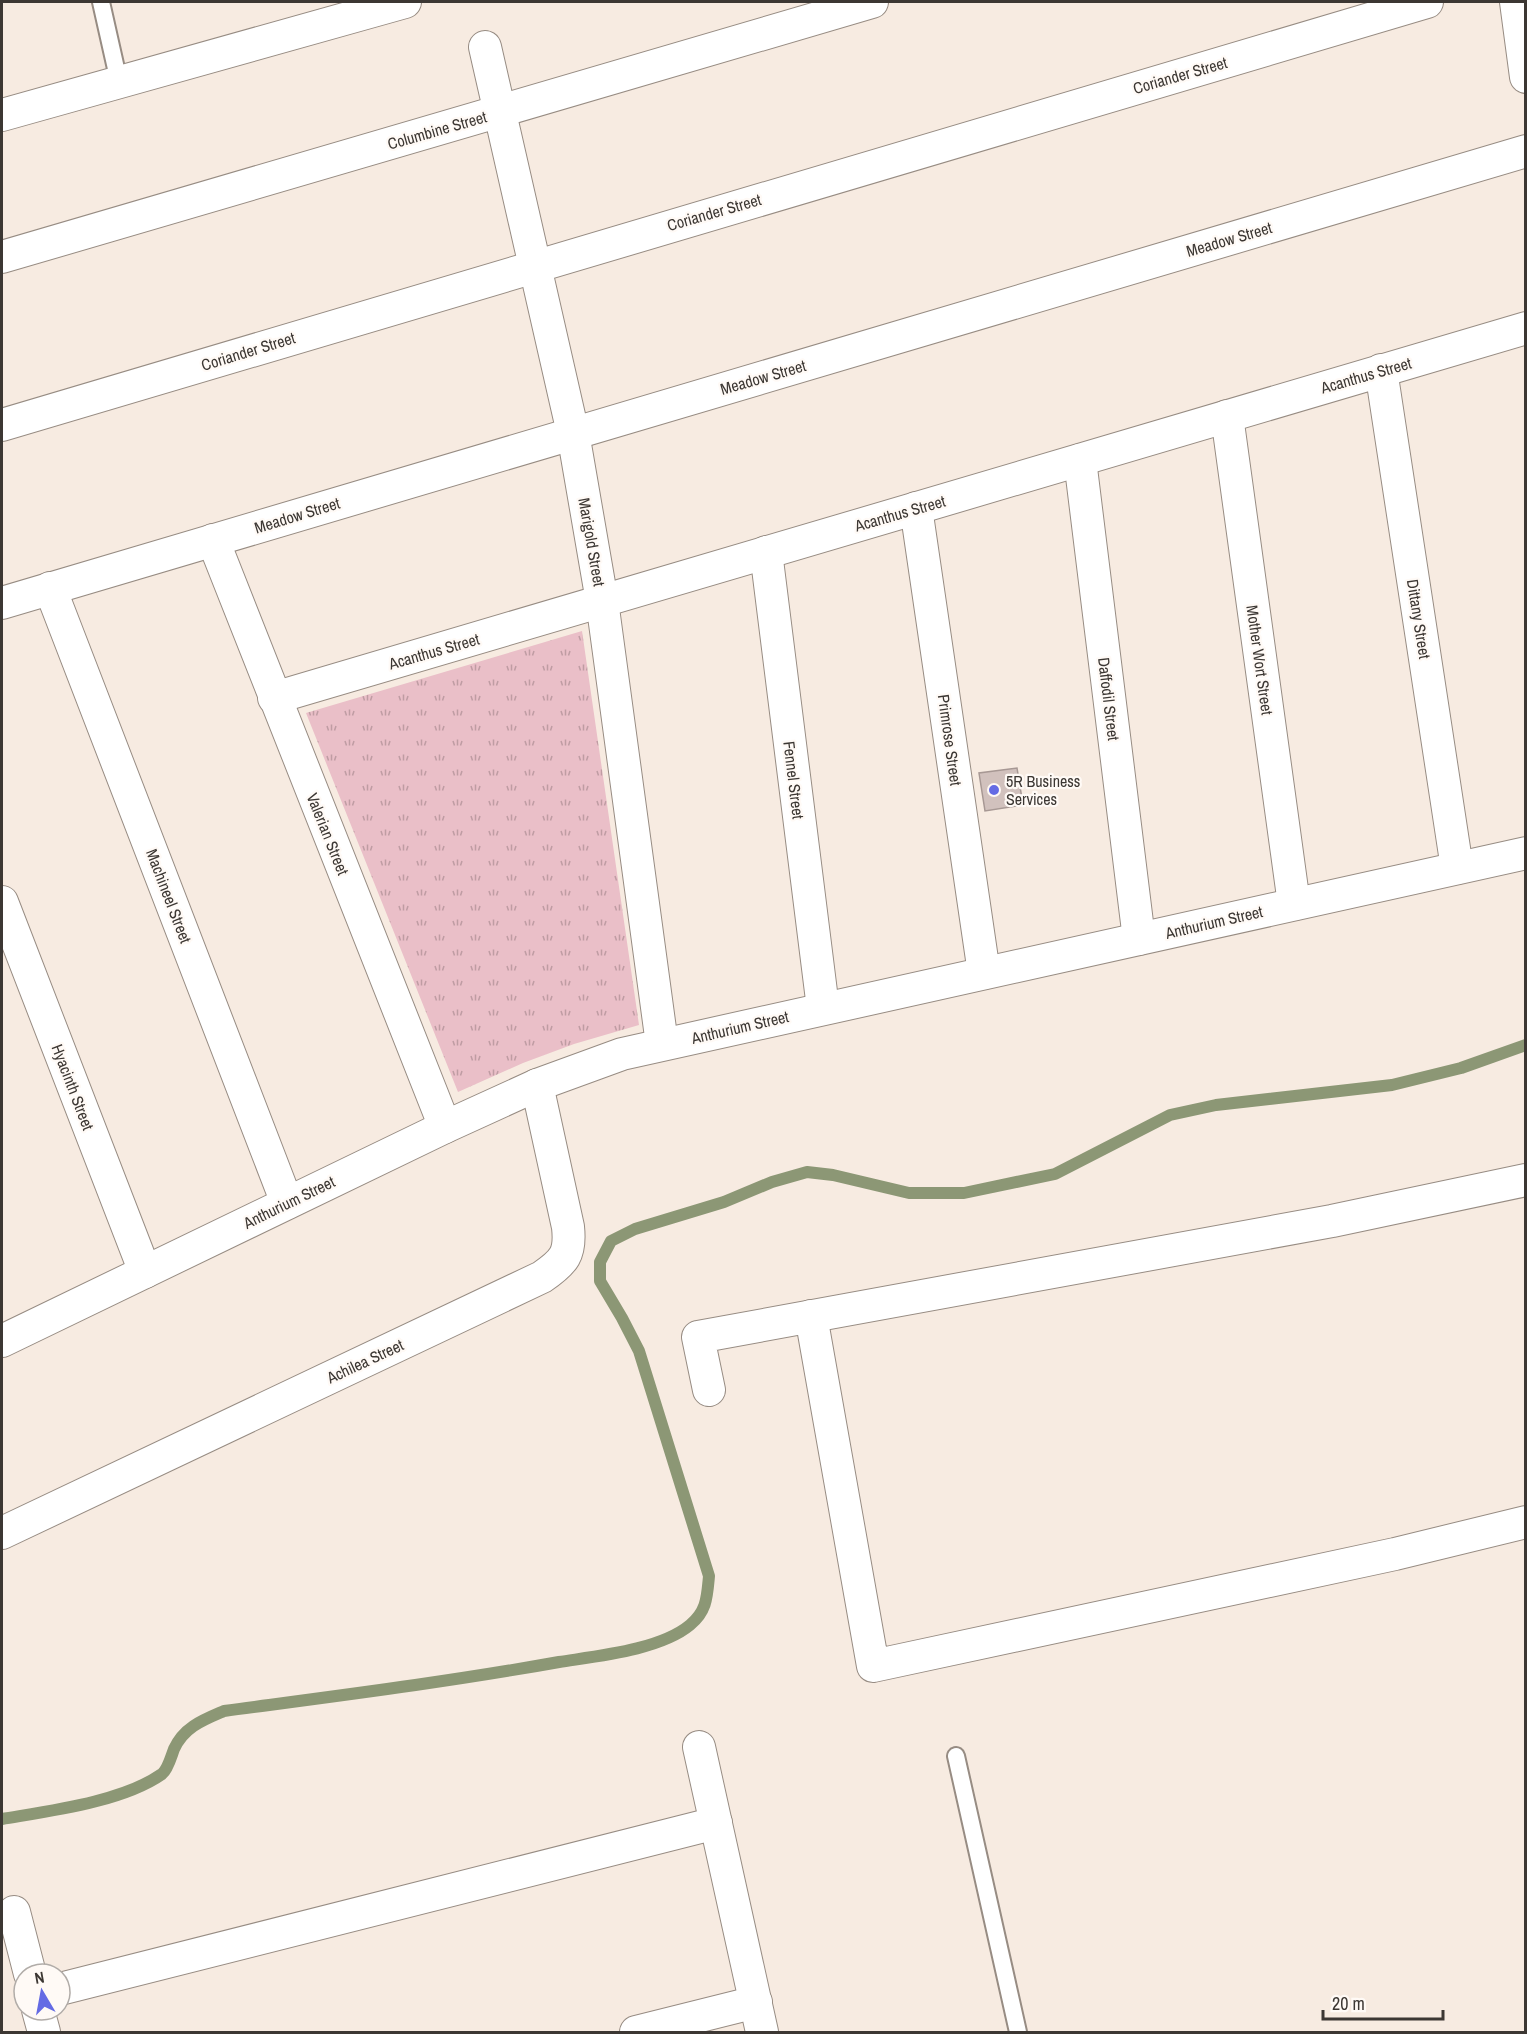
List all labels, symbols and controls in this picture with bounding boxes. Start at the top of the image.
street label: Coriander Street [1130,51,1230,99]
street label: Columbine Street [385,105,489,155]
street label: Coriander Street [664,188,764,236]
street label: Meadow Street [1184,216,1275,262]
street label: Coriander Street [198,326,298,376]
street label: Acanthus Street [1317,351,1414,399]
street label: Meadow Street [718,354,809,400]
street label: Acanthus Street [851,489,948,537]
street label: Meadow Street [252,491,343,538]
street label: Marigold Street [573,496,611,588]
street label: Dittany Street [1402,578,1436,661]
street label: Mother Wort Street [1241,604,1279,717]
street label: Acanthus Street [385,627,482,675]
street label: Daffodil Street [1093,656,1125,742]
street label: Primrose Street [933,693,967,787]
street label: Fennel Street [778,740,810,820]
place label: 5R Business Services [1006,770,1080,810]
marker: 5R Business Services [987,783,1001,797]
street label: Valerian Street [302,790,355,879]
street label: Machineel Street [141,846,197,947]
street label: Anthurium Street [1162,900,1265,944]
street label: Anthurium Street [688,1005,791,1049]
street label: Hyacinth Street [47,1041,100,1133]
street label: Anthurium Street [239,1170,339,1234]
street label: Achilea Street [322,1333,407,1389]
north arrow [12,1962,72,2022]
text: N [33,1966,46,1989]
scale bar [1323,1983,1443,2021]
text: 20 m [1332,1991,1365,2016]

